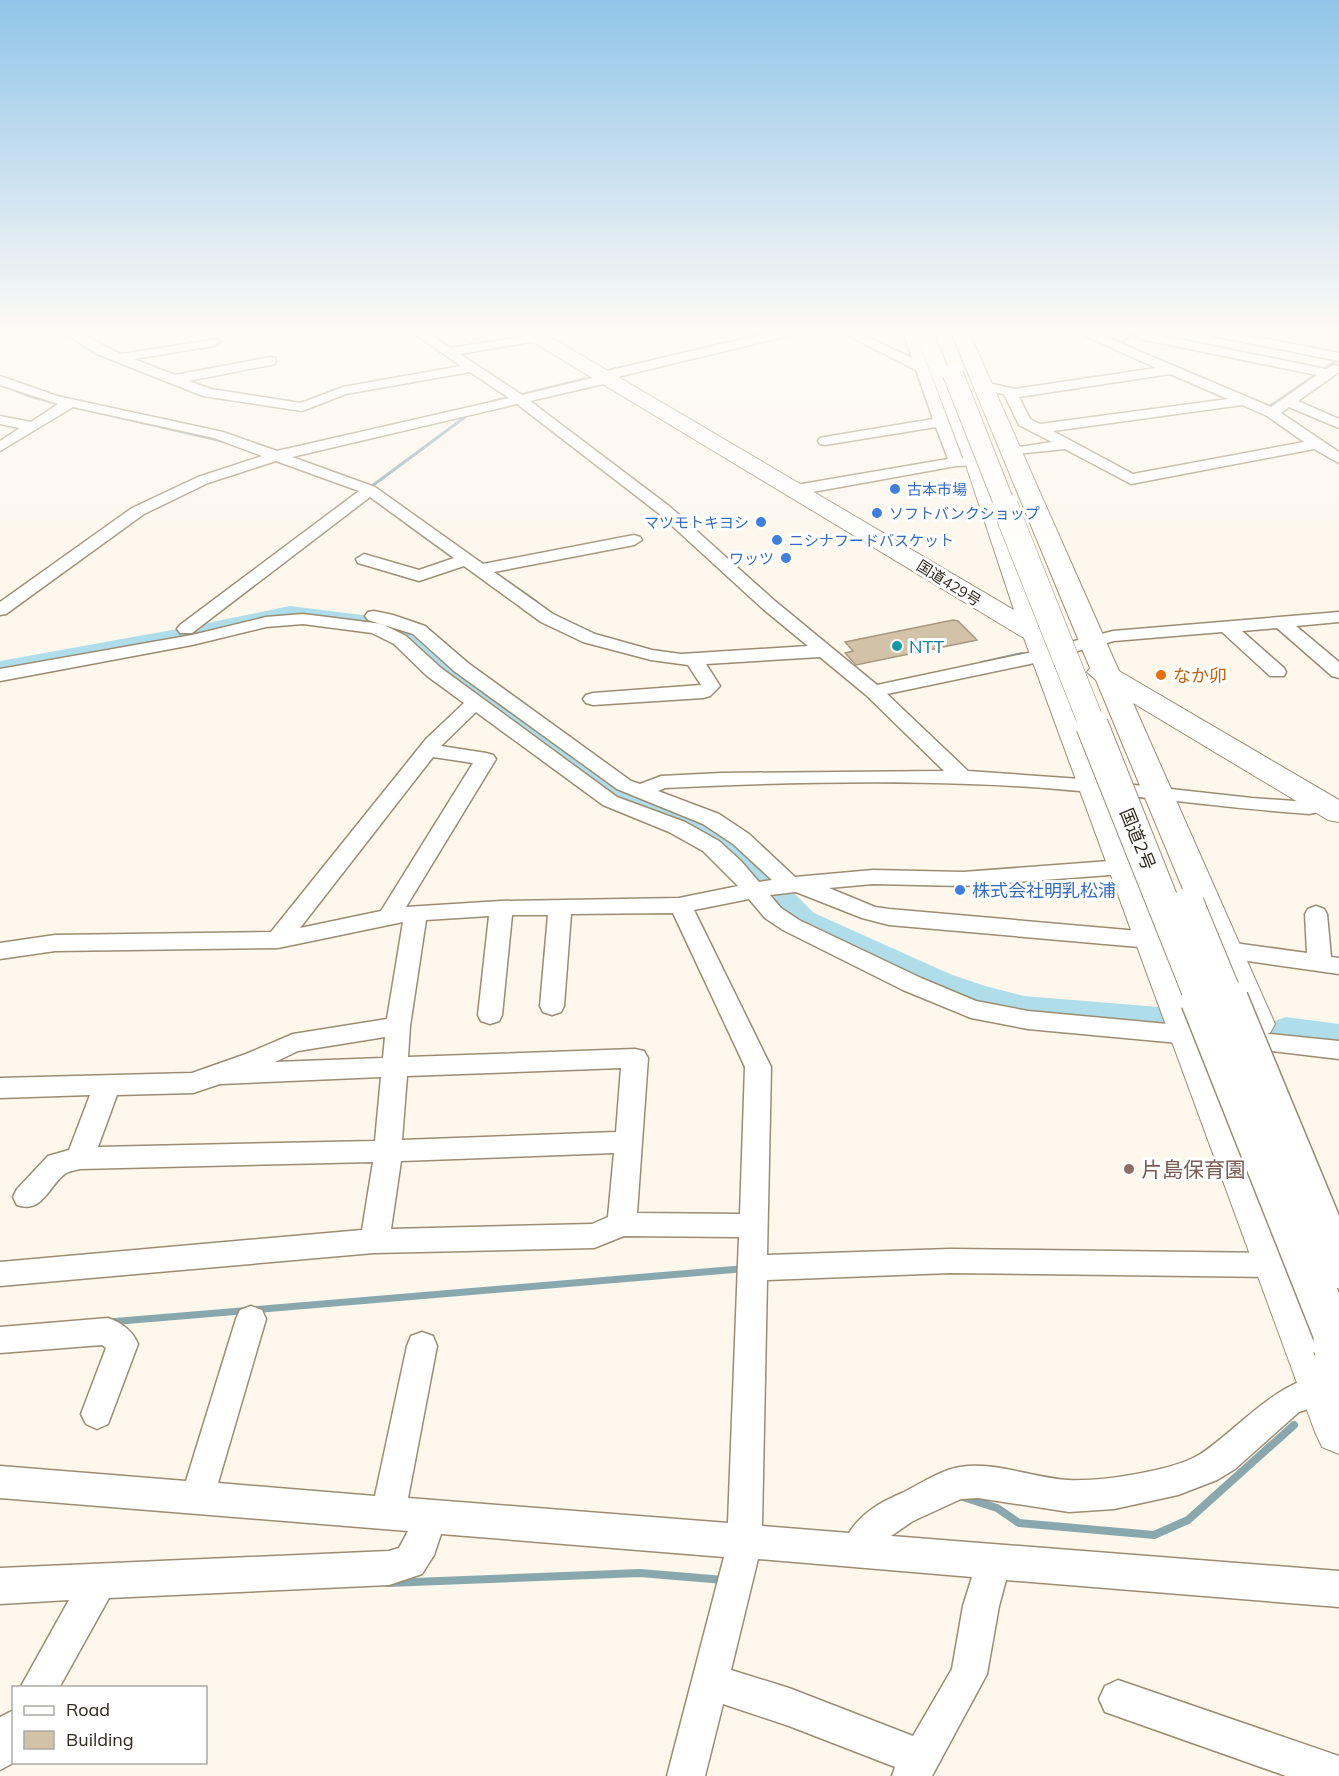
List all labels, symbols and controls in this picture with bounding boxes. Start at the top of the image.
place label: 古本市場 [907,480,967,499]
marker: 古本市場 [888,482,902,496]
place label: ソフトバンクショップ [889,504,1040,523]
marker: ソフトバンクショップ [870,506,884,520]
place label: マツモトキヨシ [644,513,749,532]
marker: マツモトキヨシ [754,515,768,529]
place label: ニシナフードバスケット [789,531,954,550]
marker: ニシナフードバスケット [770,533,784,547]
place label: ワッツ [729,549,774,568]
marker: ワッツ [779,551,793,565]
street label: 国道429号 [913,556,985,610]
place label: NTT [909,635,945,658]
marker: NTT [890,639,904,653]
place label: なか卯 [1173,664,1227,687]
marker: なか卯 [1154,668,1168,682]
street label: 国道2号 [1115,805,1161,873]
place label: 株式会社明乳松浦 [972,879,1116,902]
marker: 株式会社明乳松浦 [953,883,967,897]
place label: 片島保育園 [1141,1156,1246,1182]
marker: 片島保育園 [1122,1162,1136,1176]
legend [12,1686,207,1764]
text: Road [66,1698,110,1721]
text: Building [66,1728,134,1751]

